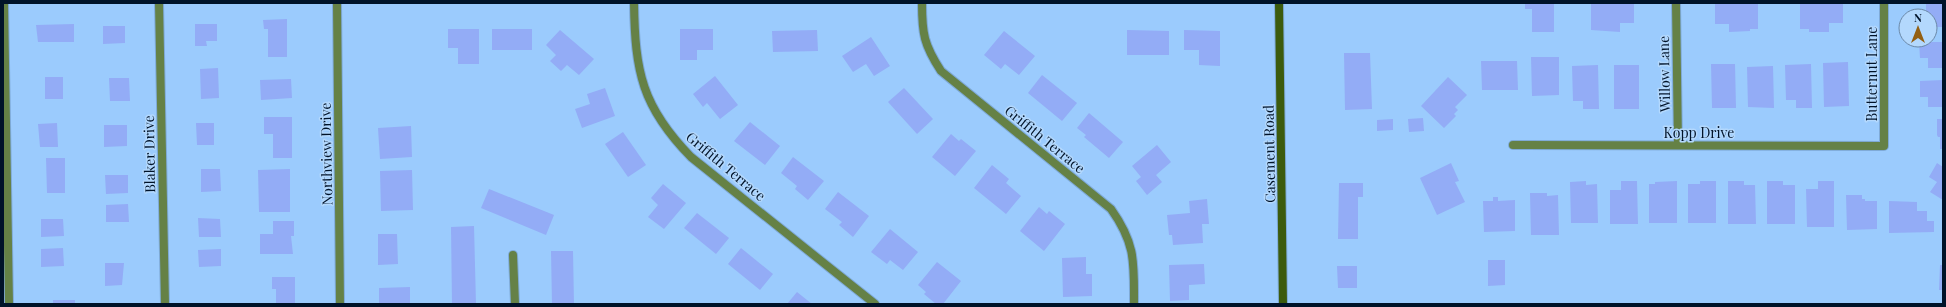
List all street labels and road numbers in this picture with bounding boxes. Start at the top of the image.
street label: Butternut Lane [1862,27,1881,121]
street label: Willow Lane [1654,36,1674,113]
street label: Griffith Terrace [1001,101,1089,177]
street label: Northview Drive [316,102,336,206]
street label: Casement Road [1259,105,1279,203]
street label: Blaker Drive [139,115,159,193]
street label: Kopp Drive [1664,123,1734,142]
street label: Griffith Terrace [682,127,770,205]

